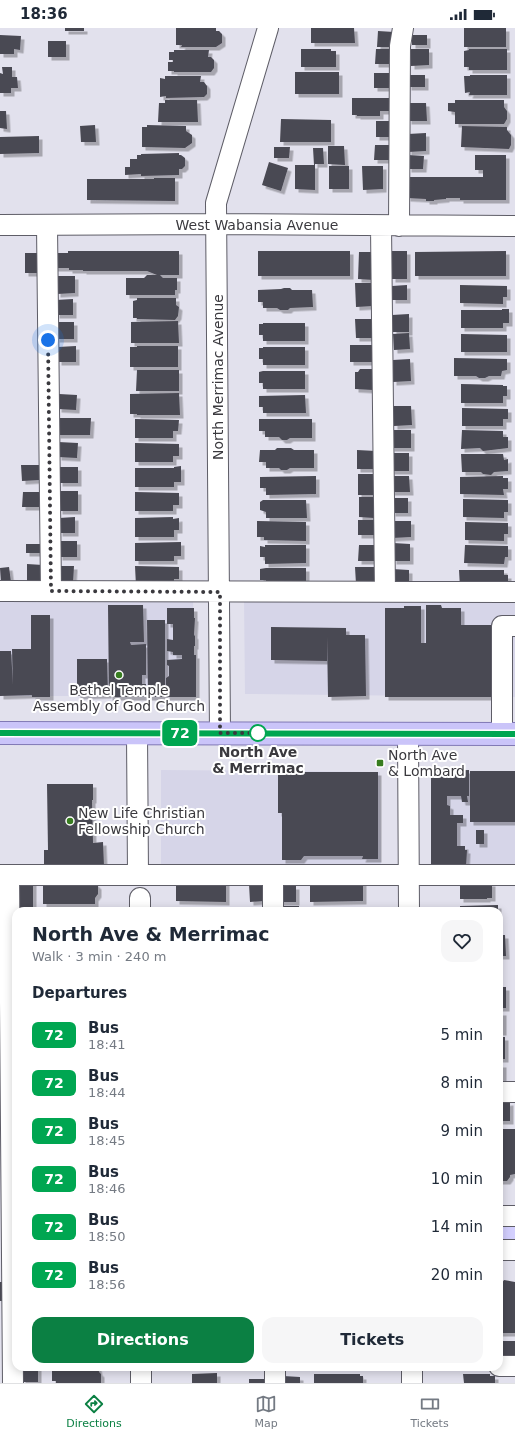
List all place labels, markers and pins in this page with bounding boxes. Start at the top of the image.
marker: Bethel Temple Assembly of God Church [114,670,124,680]
place label: Bethel Temple Assembly of God Church [33,682,205,714]
marker: North Ave & Merrimac [249,724,267,742]
place label: North Ave & Merrimac [212,744,304,776]
place label: North Ave & Lombard [388,747,465,779]
marker: North Ave & Lombard [375,758,385,768]
place label: New Life Christian Fellowship Church [78,805,205,837]
marker: New Life Christian Fellowship Church [65,816,75,826]

